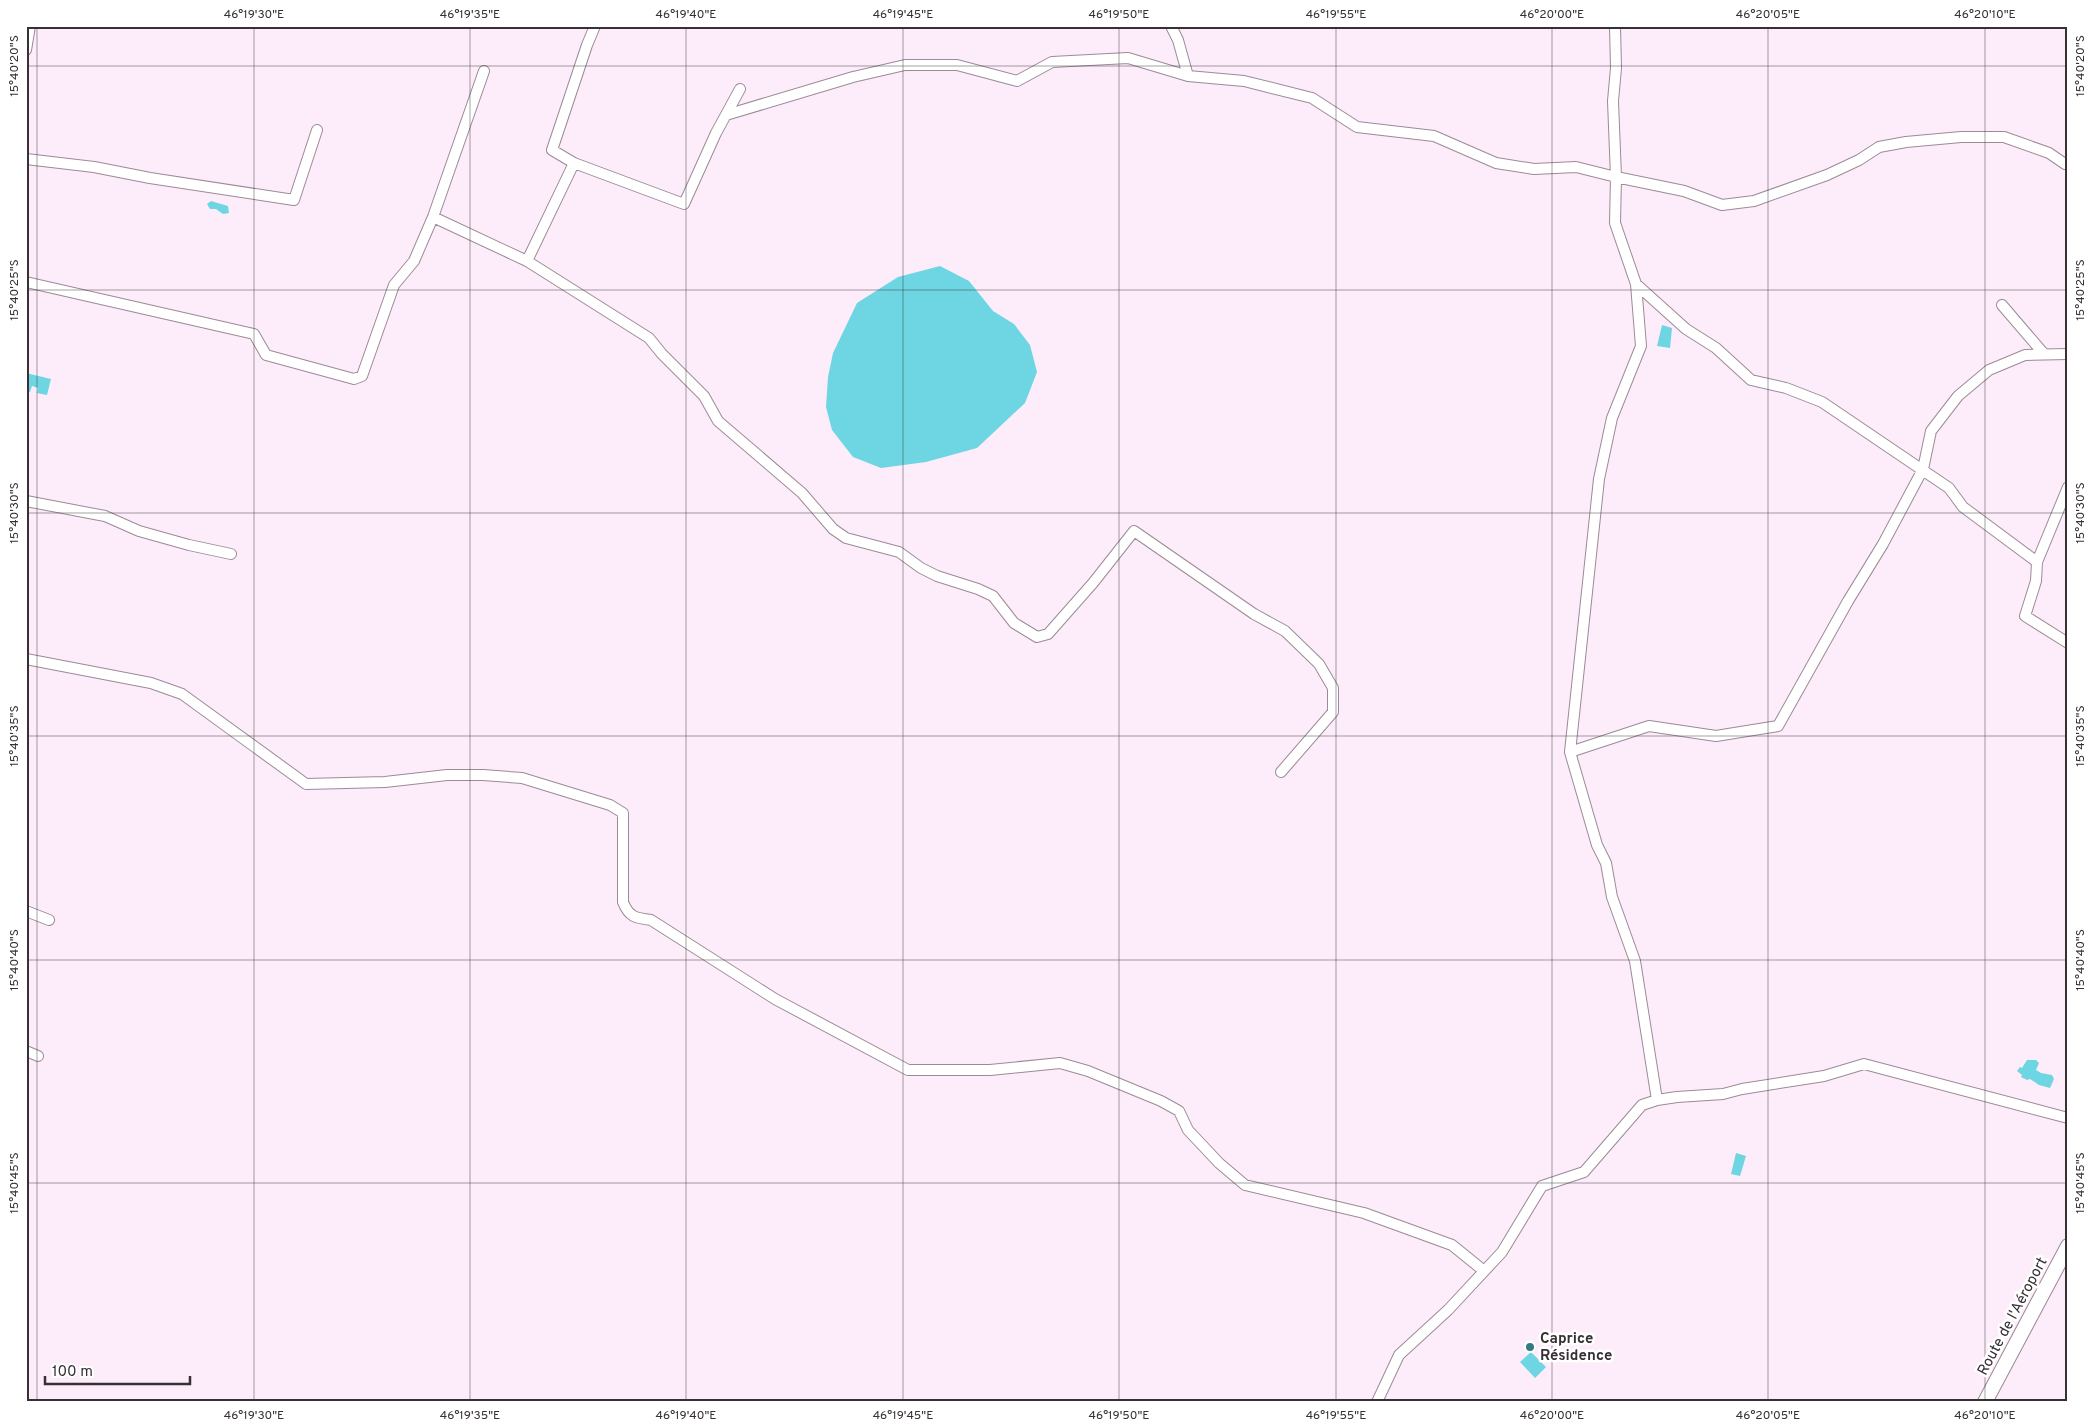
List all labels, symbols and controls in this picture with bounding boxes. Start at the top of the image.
text: 46°19'30"E [224,7,284,23]
text: 46°19'35"E [440,7,500,23]
text: 46°19'40"E [656,7,716,23]
text: 46°19'45"E [873,7,933,23]
text: 46°19'50"E [1089,7,1149,23]
text: 46°19'55"E [1306,7,1366,23]
text: 46°20'00"E [1520,7,1584,23]
text: 46°20'05"E [1736,7,1800,23]
text: 46°20'10"E [1954,7,2016,23]
text: 15°40'20"S [7,35,23,97]
text: 15°40'20"S [2073,35,2089,97]
text: 15°40'25"S [7,259,23,321]
text: 15°40'25"S [2073,259,2089,321]
text: 15°40'30"S [7,482,23,544]
text: 15°40'30"S [2073,482,2089,544]
text: 15°40'35"S [7,705,23,767]
text: 15°40'35"S [2073,705,2089,767]
text: 15°40'40"S [7,929,23,991]
text: 15°40'40"S [2073,929,2089,991]
text: 15°40'45"S [7,1152,23,1214]
text: 15°40'45"S [2073,1152,2089,1214]
street label: Route de l'Aéroport [1974,1254,2053,1379]
place label: Caprice Résidence [1540,1330,1612,1366]
marker: Caprice Résidence [1524,1341,1536,1353]
scale bar [45,1353,190,1385]
text: 100 m [52,1363,93,1382]
text: 46°19'30"E [224,1408,284,1424]
text: 46°19'35"E [440,1408,500,1424]
text: 46°19'40"E [656,1408,716,1424]
text: 46°19'45"E [873,1408,933,1424]
text: 46°19'50"E [1089,1408,1149,1424]
text: 46°19'55"E [1306,1408,1366,1424]
text: 46°20'00"E [1520,1408,1584,1424]
text: 46°20'05"E [1736,1408,1800,1424]
text: 46°20'10"E [1954,1408,2016,1424]

